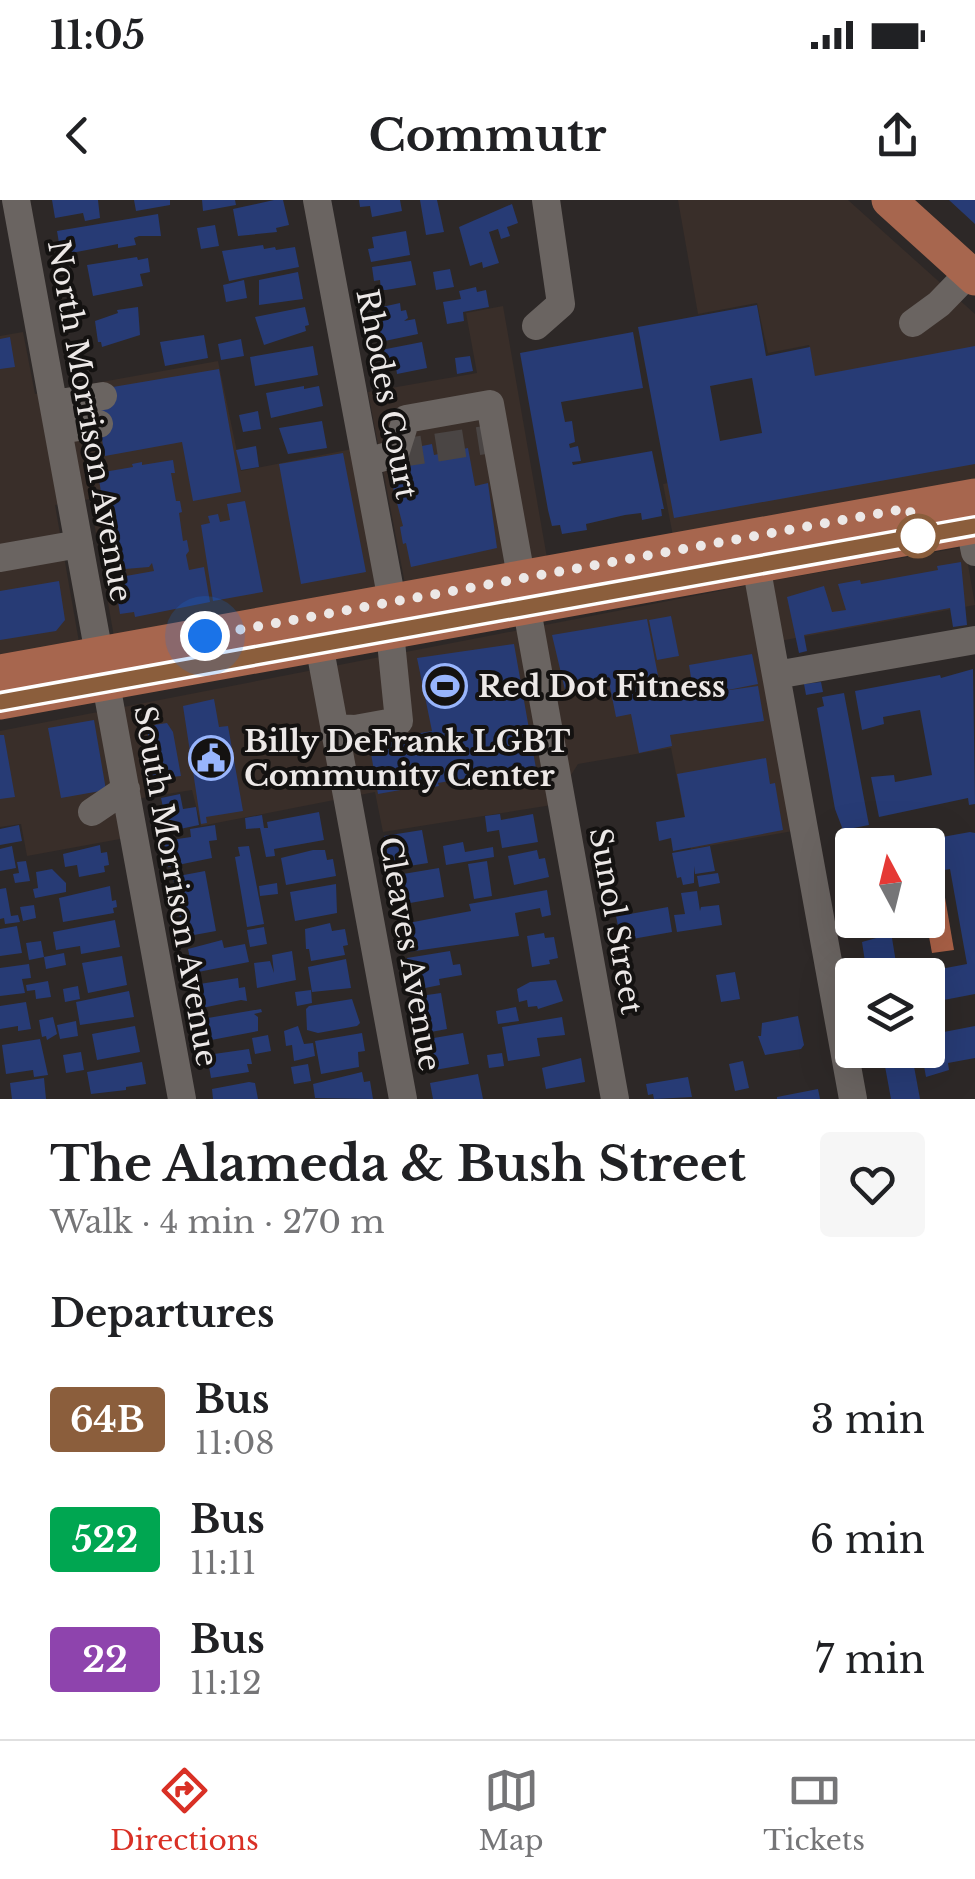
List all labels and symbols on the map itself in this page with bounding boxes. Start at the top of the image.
street label: North Morrison Avenue [40,237,140,605]
street label: Rhodes Court [349,286,426,503]
unlabelled marker [897,515,939,557]
your location [180,611,230,661]
sports icon: Red Dot Fitness [422,663,468,709]
place label: Red Dot Fitness [478,668,726,705]
street label: South Morrison Avenue [126,703,226,1069]
place label: Billy DeFrank LGBT Community Center [244,723,571,794]
public building icon: Billy DeFrank LGBT Community Center [188,735,234,781]
street label: Sunol Street [581,825,651,1018]
north arrow [835,828,945,938]
street label: Cleaves Avenue [371,834,449,1074]

